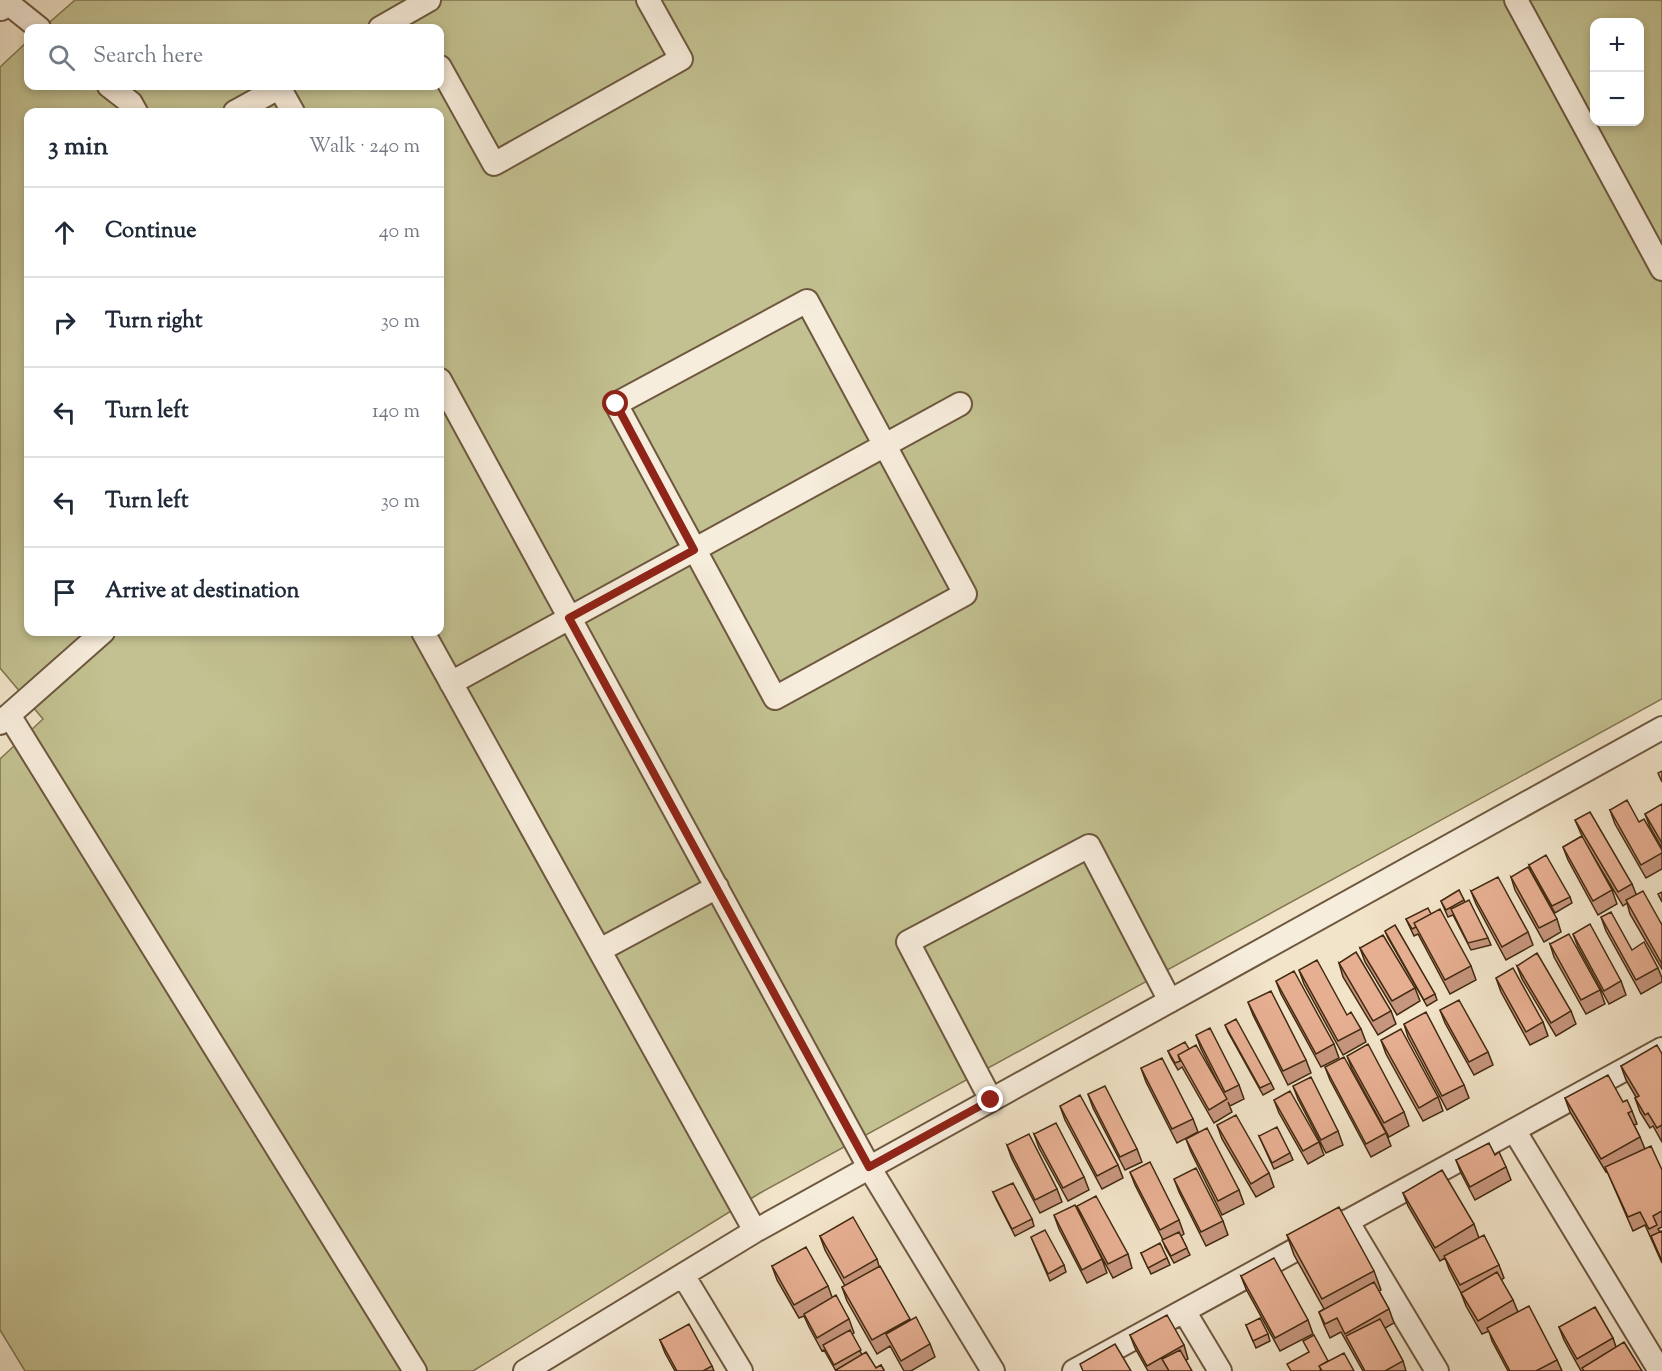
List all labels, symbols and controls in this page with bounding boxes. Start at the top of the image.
map controls [1590,18,1644,126]
button: + [1590,18,1644,72]
search box [24,24,444,90]
icon: search [45,41,78,74]
text: Search here [93,41,203,73]
button: − [1590,72,1644,126]
text: 3 min [48,129,108,166]
text: Walk · 240 m [309,133,420,162]
icon: ahead [48,216,81,249]
text: Continue [105,216,196,248]
text: 40 m [379,218,420,247]
icon: right [48,306,81,339]
text: Turn right [105,306,202,338]
text: 30 m [381,308,420,337]
route start [602,390,628,416]
icon: left [48,396,81,429]
text: Turn left [105,396,188,428]
text: 140 m [372,398,420,427]
icon: left [48,486,81,519]
text: Turn left [105,486,188,518]
text: 30 m [381,488,420,517]
icon: arrive [48,576,81,609]
text: Arrive at destination [105,576,300,608]
route end [977,1086,1003,1112]

